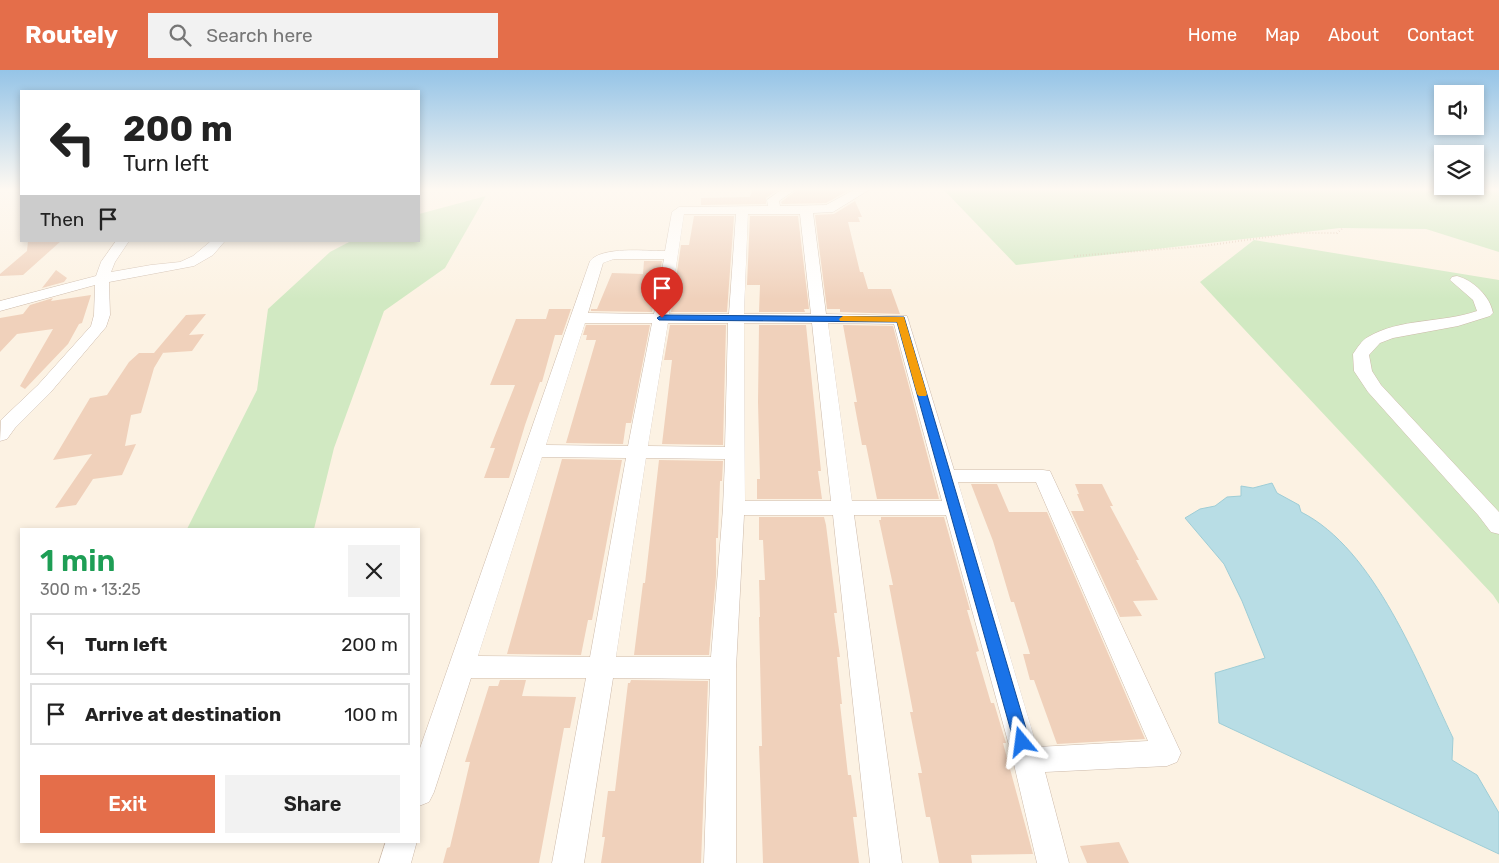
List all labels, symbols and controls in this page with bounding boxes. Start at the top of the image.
search box [148,13,498,58]
text: Routely [25,21,118,49]
icon: search [166,21,194,49]
text: Search here [206,24,313,47]
text: Home [1188,24,1237,46]
text: Map [1265,24,1300,46]
text: About [1328,24,1379,46]
text: Contact [1407,24,1474,46]
map controls [1434,85,1484,195]
button: sound [1434,85,1484,135]
text: 200 m [123,108,233,150]
icon: left [40,110,105,175]
button: layers [1434,145,1484,195]
text: Turn left [123,150,209,177]
icon: arrive [94,205,122,233]
text: Then [40,208,84,231]
pin [641,267,683,318]
icon: arrive [648,274,676,302]
text: 1 min [40,543,115,579]
button: close [348,545,400,597]
text: 300 m · 13:25 [40,580,141,599]
icon: left [42,630,70,658]
text: Turn left [85,633,167,656]
text: 200 m [341,633,398,656]
icon: arrive [42,700,70,728]
text: Arrive at destination [85,703,281,726]
text: 100 m [344,703,398,726]
position arrow [995,715,1047,767]
button: Exit [40,775,215,833]
button: Share [225,775,400,833]

